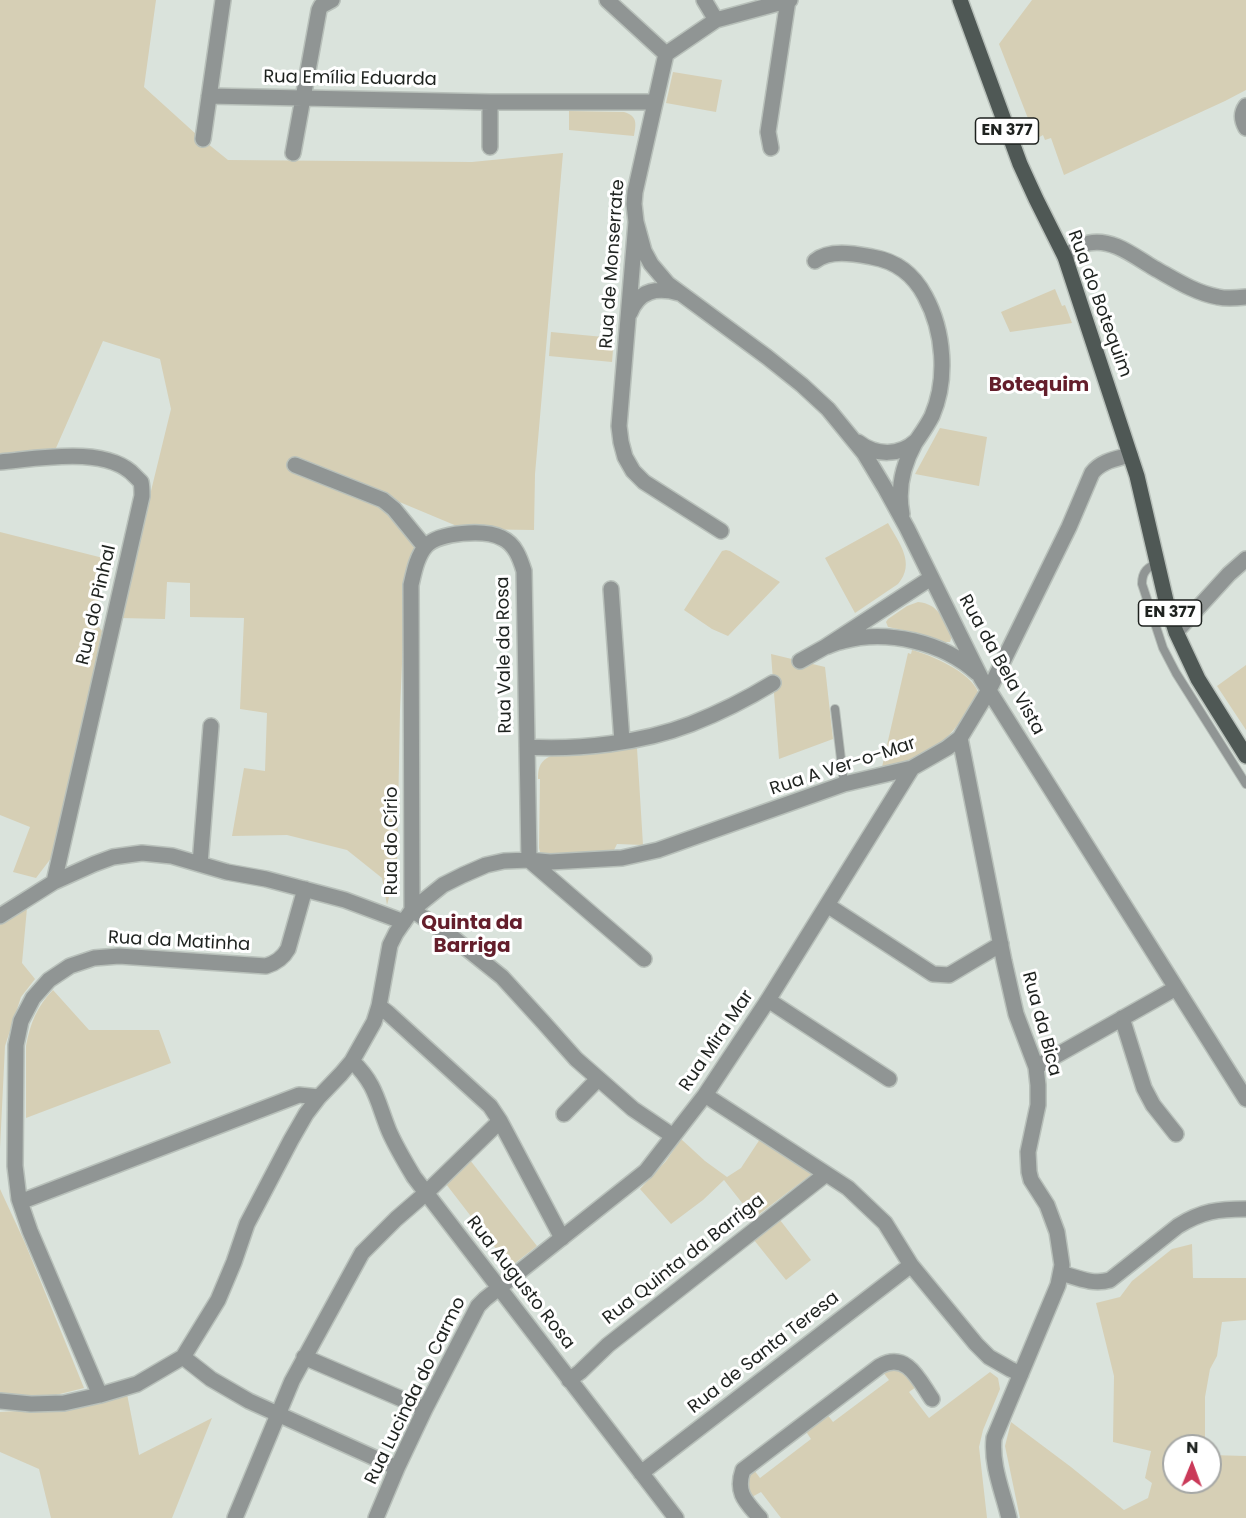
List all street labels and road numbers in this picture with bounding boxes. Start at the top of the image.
street label: Rua Emília Eduarda [263,67,437,91]
road number: EN 377 [976,118,1038,144]
street label: Rua de Monserrate [596,178,630,350]
street label: Rua do Botequim [1062,228,1136,380]
street label: Rua do Pinhal [73,543,121,667]
street label: Rua Vale da Rosa [493,576,517,734]
street label: Rua da Bela Vista [954,591,1048,739]
road number: EN 377 [1138,600,1202,626]
street label: Rua A Ver-o-Mar [767,733,919,801]
street label: Rua do Círio [381,787,403,895]
street label: Rua da Matinha [107,927,251,957]
street label: Rua da Bica [1017,969,1065,1079]
street label: Rua Mira Mar [675,986,759,1096]
street label: Rua Quinta da Barriga [599,1190,769,1330]
street label: Rua Augusto Rosa [461,1212,579,1354]
street label: Rua de Santa Teresa [684,1287,844,1419]
street label: Rua Lucinda do Carmo [361,1294,471,1488]

